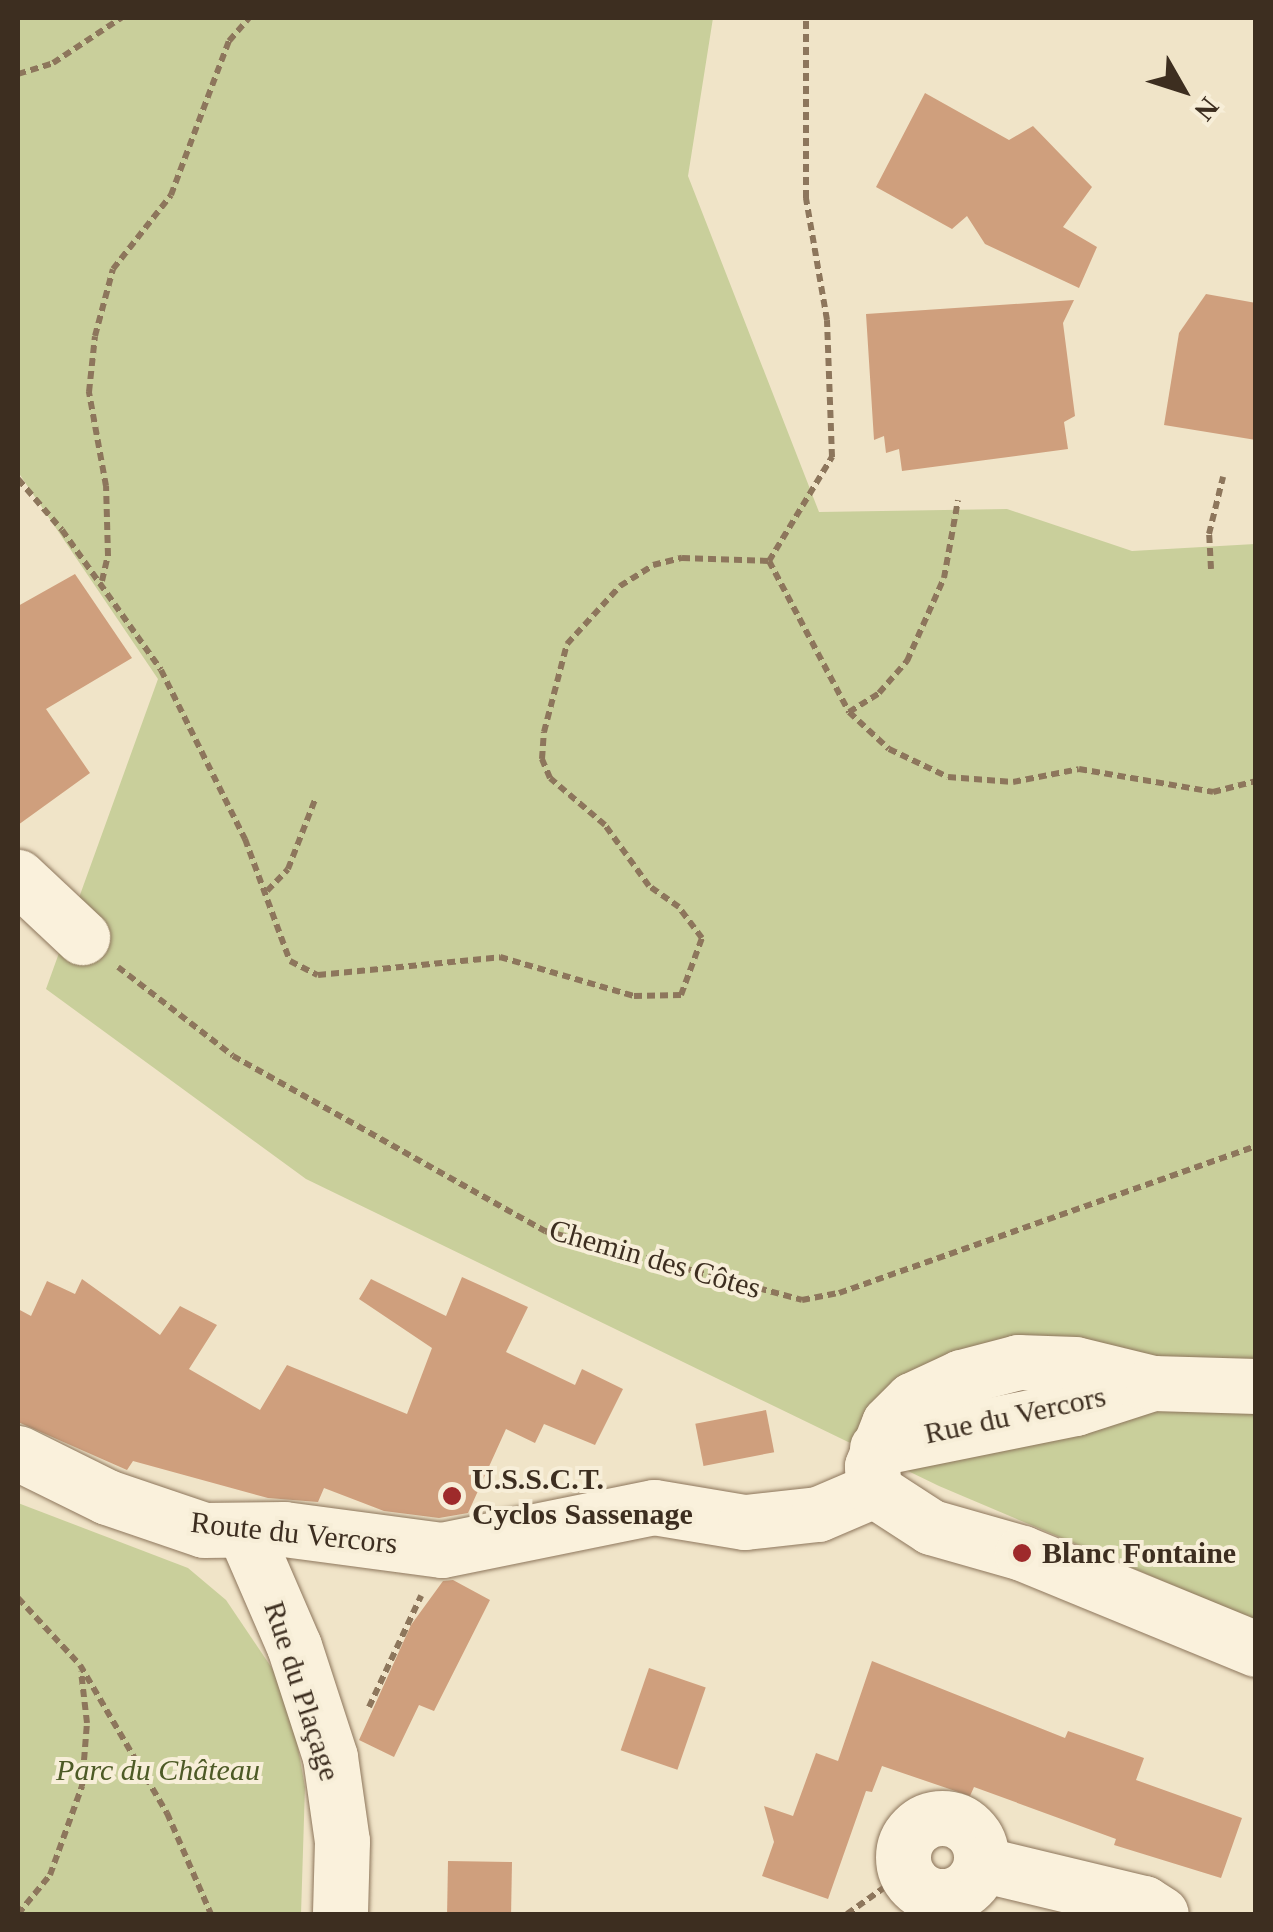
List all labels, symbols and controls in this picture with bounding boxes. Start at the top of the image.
north arrow [1133,40,1233,140]
text: N [1188,92,1225,127]
street label: Chemin des Côtes [545,1212,765,1306]
street label: Rue du Vercors [921,1378,1109,1452]
place label: U.S.S.C.T. Cyclos Sassenage [472,1461,693,1532]
marker: U.S.S.C.T. Cyclos Sassenage [441,1485,463,1507]
street label: Route du Vercors [189,1504,399,1562]
place label: Blanc Fontaine [1042,1535,1236,1571]
marker: Blanc Fontaine [1011,1542,1033,1564]
street label: Rue du Plaçage [256,1597,348,1785]
park label: Parc du Château [56,1752,260,1788]

